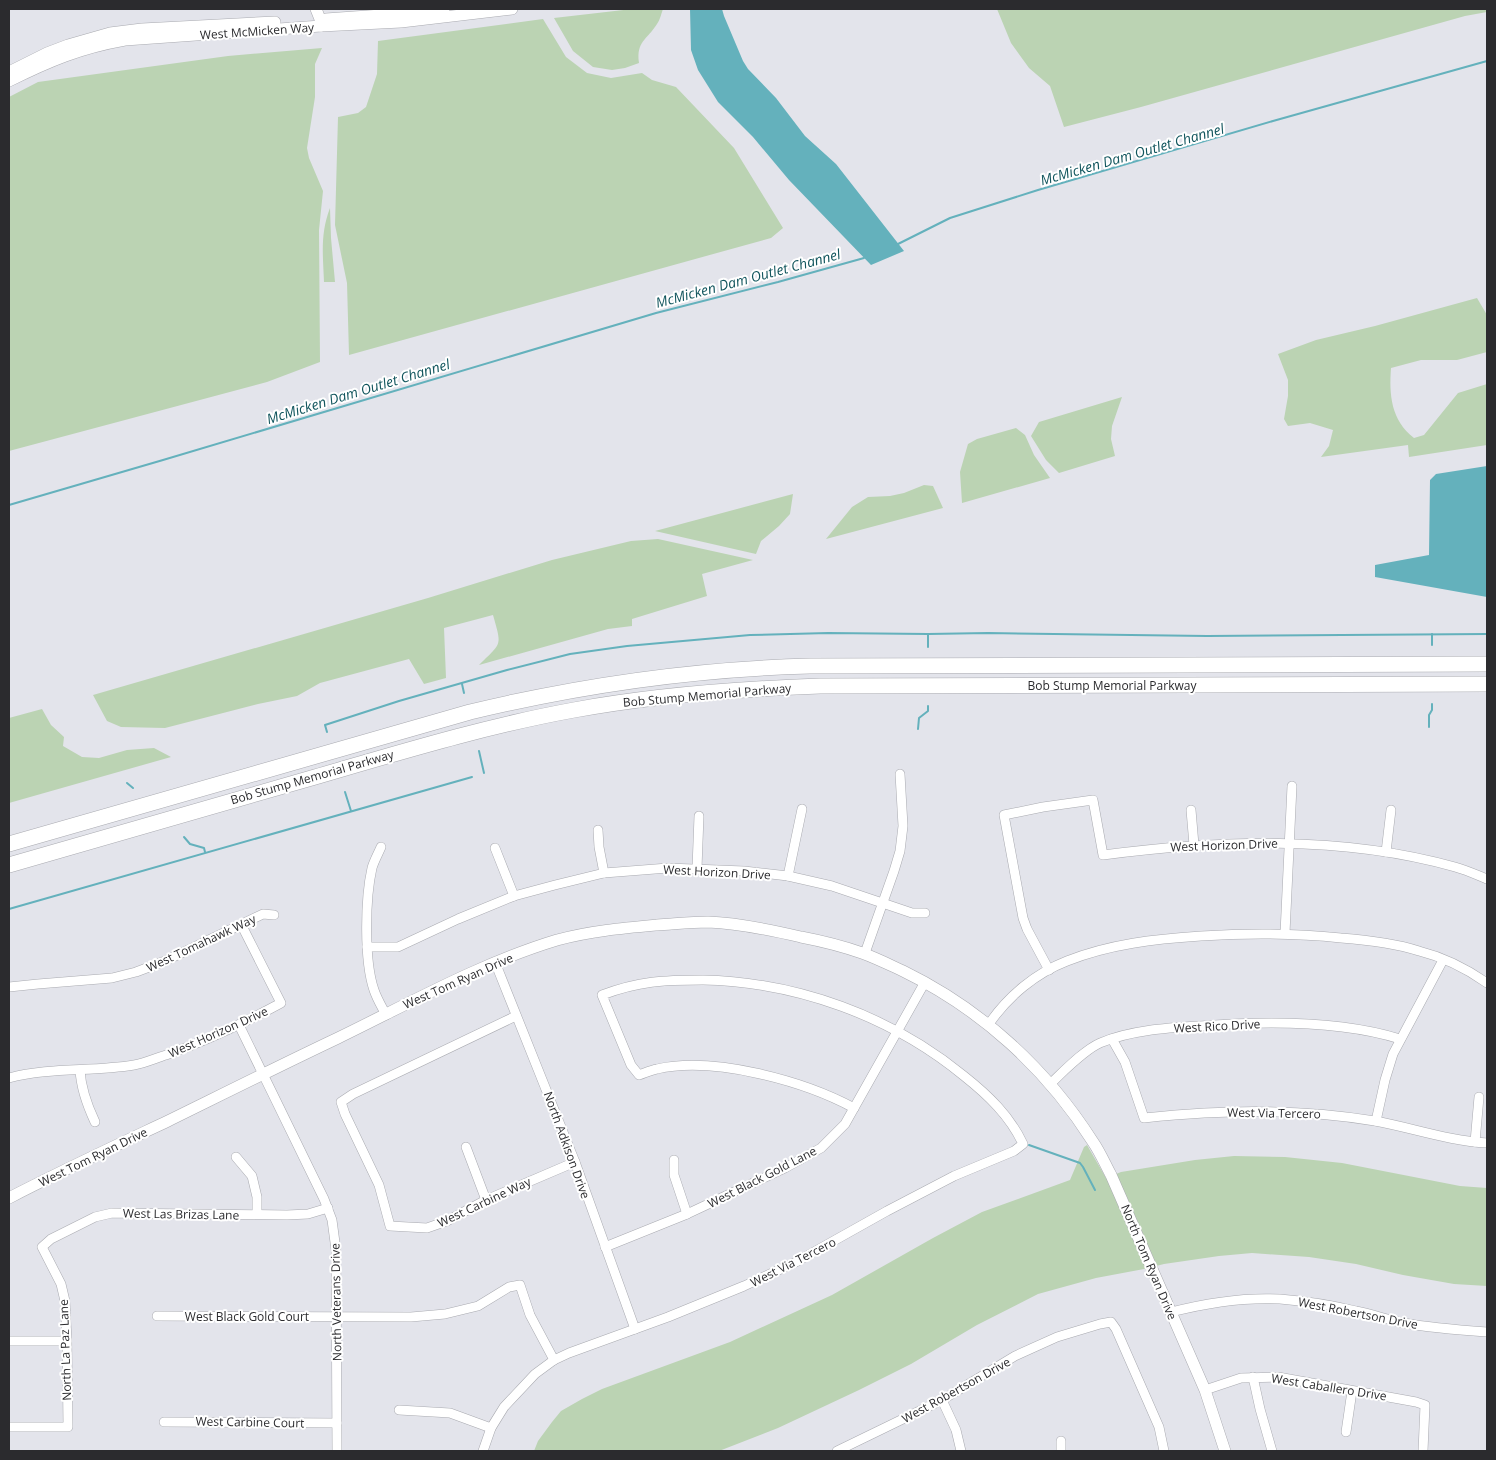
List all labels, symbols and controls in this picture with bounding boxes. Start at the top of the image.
street label: West McMicken Way [199,18,316,43]
water label: McMicken Dam Outlet Channel [1038,118,1227,189]
water label: McMicken Dam Outlet Channel [653,244,843,312]
water label: McMicken Dam Outlet Channel [264,354,452,428]
street label: Bob Stump Memorial Parkway [1028,677,1197,694]
street label: Bob Stump Memorial Parkway [622,679,793,711]
street label: Bob Stump Memorial Parkway [228,745,396,808]
street label: West Horizon Drive [1170,835,1278,855]
street label: West Horizon Drive [663,861,771,883]
street label: West Tomahawk Way [143,910,259,976]
street label: West Tom Ryan Drive [400,949,516,1013]
street label: West Horizon Drive [165,1002,271,1062]
street label: West Rico Drive [1173,1015,1261,1037]
street label: North Adkison Drive [540,1089,594,1201]
street label: West Via Tercero [1227,1104,1321,1122]
street label: West Tom Ryan Drive [36,1123,150,1191]
street label: West Black Gold Lane [705,1142,820,1212]
street label: West Carbine Way [434,1172,534,1231]
street label: North Tom Ryan Drive [1117,1202,1181,1323]
street label: West Las Brizas Lane [123,1204,240,1224]
street label: West Via Tercero [747,1233,839,1291]
street label: North Veterans Drive [326,1243,346,1361]
street label: West Robertson Drive [1297,1293,1420,1333]
street label: North La Paz Lane [55,1299,75,1401]
street label: West Black Gold Court [185,1308,309,1325]
street label: West Robertson Drive [899,1353,1014,1427]
street label: West Caballero Drive [1270,1369,1388,1405]
street label: West Carbine Court [195,1413,305,1431]

